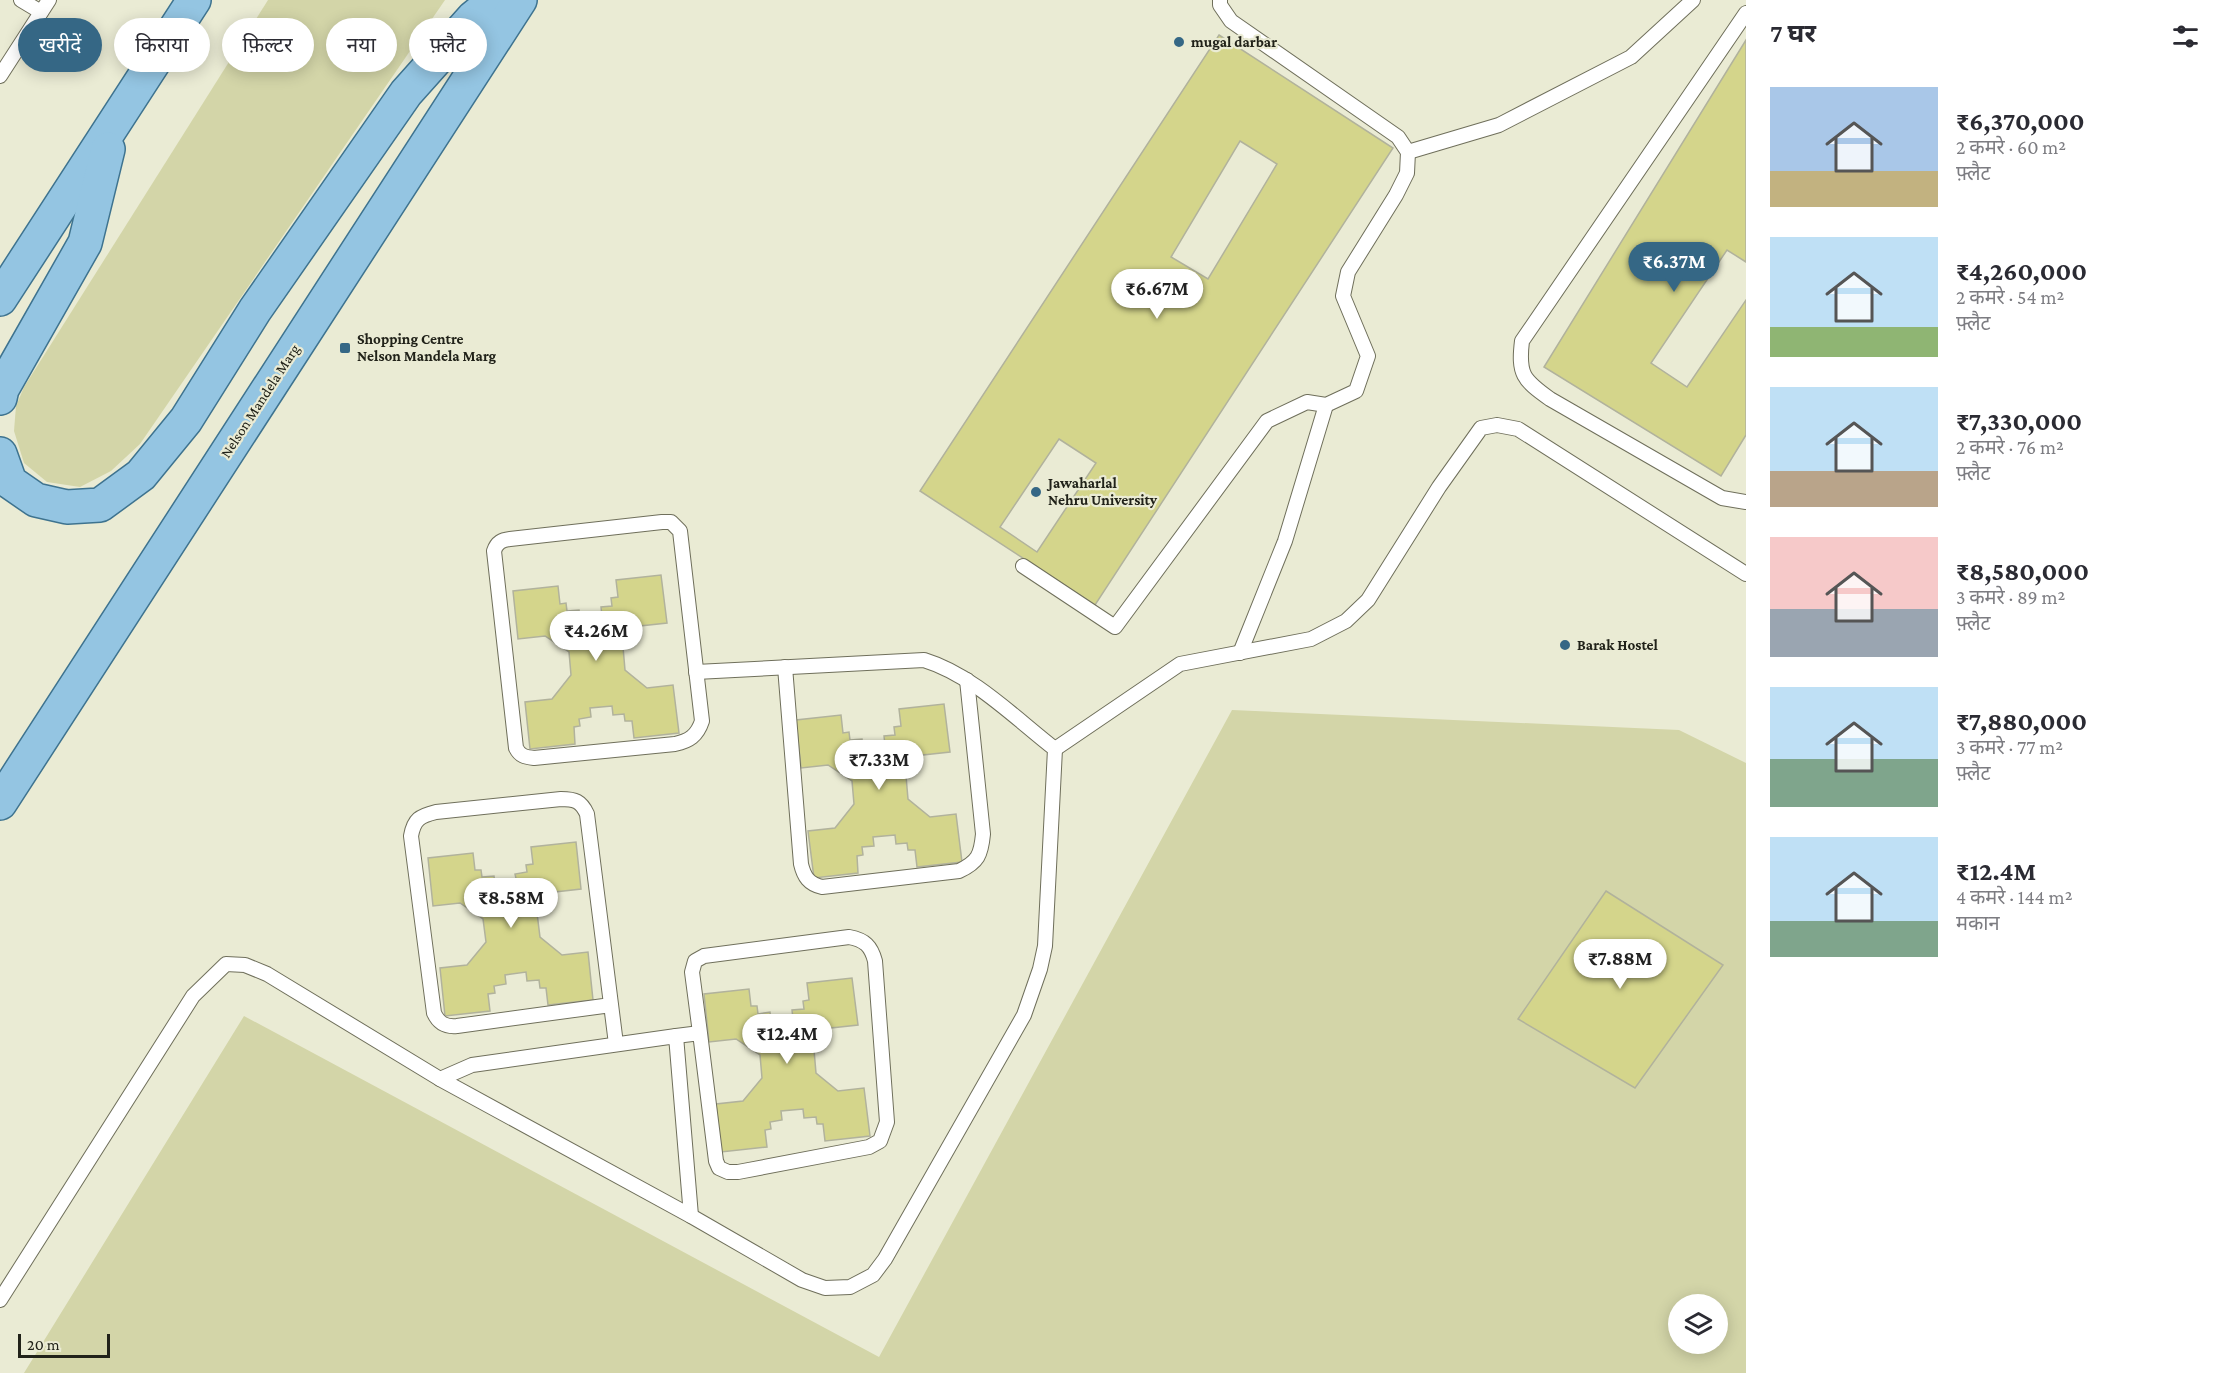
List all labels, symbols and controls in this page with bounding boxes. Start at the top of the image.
chip: खरीदें [18,18,102,72]
chip: किराया [114,18,210,72]
chip: फ़िल्टर [222,18,314,72]
chip: नया [326,18,397,72]
chip: फ़्लैट [409,18,487,72]
text: 7 घर [1770,19,1816,48]
icon: filters [2169,20,2202,53]
place label: mugal darbar [1191,34,1277,50]
marker: mugal darbar [1172,35,1186,49]
text: ₹6,370,000 [1956,107,2085,136]
icon: home [1818,111,1890,183]
text: 2 कमरे · 60 m² [1956,136,2066,158]
text: फ़्लैट [1956,162,1991,184]
pin: ₹6.37M [1625,242,1723,293]
text: ₹6.37M [1642,250,1706,272]
text: ₹4,260,000 [1956,257,2087,286]
icon: home [1818,261,1890,333]
pin: ₹6.67M [1108,269,1206,320]
text: ₹6.67M [1125,277,1189,299]
text: 2 कमरे · 54 m² [1956,286,2064,308]
text: फ़्लैट [1956,312,1991,334]
place label: Shopping Centre Nelson Mandela Marg [357,331,497,364]
street label: Nelson Mandela Marg [217,341,303,461]
marker: Shopping Centre Nelson Mandela Marg [338,341,352,355]
text: ₹7,330,000 [1956,407,2082,436]
icon: home [1818,411,1890,483]
text: 2 कमरे · 76 m² [1956,436,2064,458]
text: फ़्लैट [1956,462,1991,484]
place label: Jawaharlal Nehru University [1046,475,1158,508]
marker: Jawaharlal Nehru University [1029,485,1043,499]
text: ₹8,580,000 [1956,557,2089,586]
icon: home [1818,561,1890,633]
text: 3 कमरे · 89 m² [1956,586,2065,608]
pin: ₹4.26M [547,611,645,662]
text: फ़्लैट [1956,612,1991,634]
text: ₹4.26M [564,619,628,641]
place label: Barak Hostel [1577,637,1659,653]
marker: Barak Hostel [1558,638,1572,652]
text: ₹7,880,000 [1956,707,2087,736]
icon: home [1818,711,1890,783]
text: 3 कमरे · 77 m² [1956,736,2063,758]
pin: ₹7.33M [830,740,928,791]
text: ₹7.33M [849,748,909,770]
text: फ़्लैट [1956,762,1991,784]
text: ₹12.4M [1956,857,2036,886]
icon: home [1818,861,1890,933]
pin: ₹8.58M [462,878,560,929]
text: ₹8.58M [478,886,544,908]
text: 4 कमरे · 144 m² [1956,886,2072,908]
text: मकान [1956,912,2000,934]
pin: ₹7.88M [1571,939,1669,990]
text: ₹7.88M [1588,947,1652,969]
pin: ₹12.4M [738,1014,836,1065]
text: ₹12.4M [756,1022,818,1044]
map controls [1668,1294,1728,1354]
button: layers [1668,1294,1728,1354]
scale bar [18,1331,110,1358]
text: 20 m [27,1336,60,1353]

